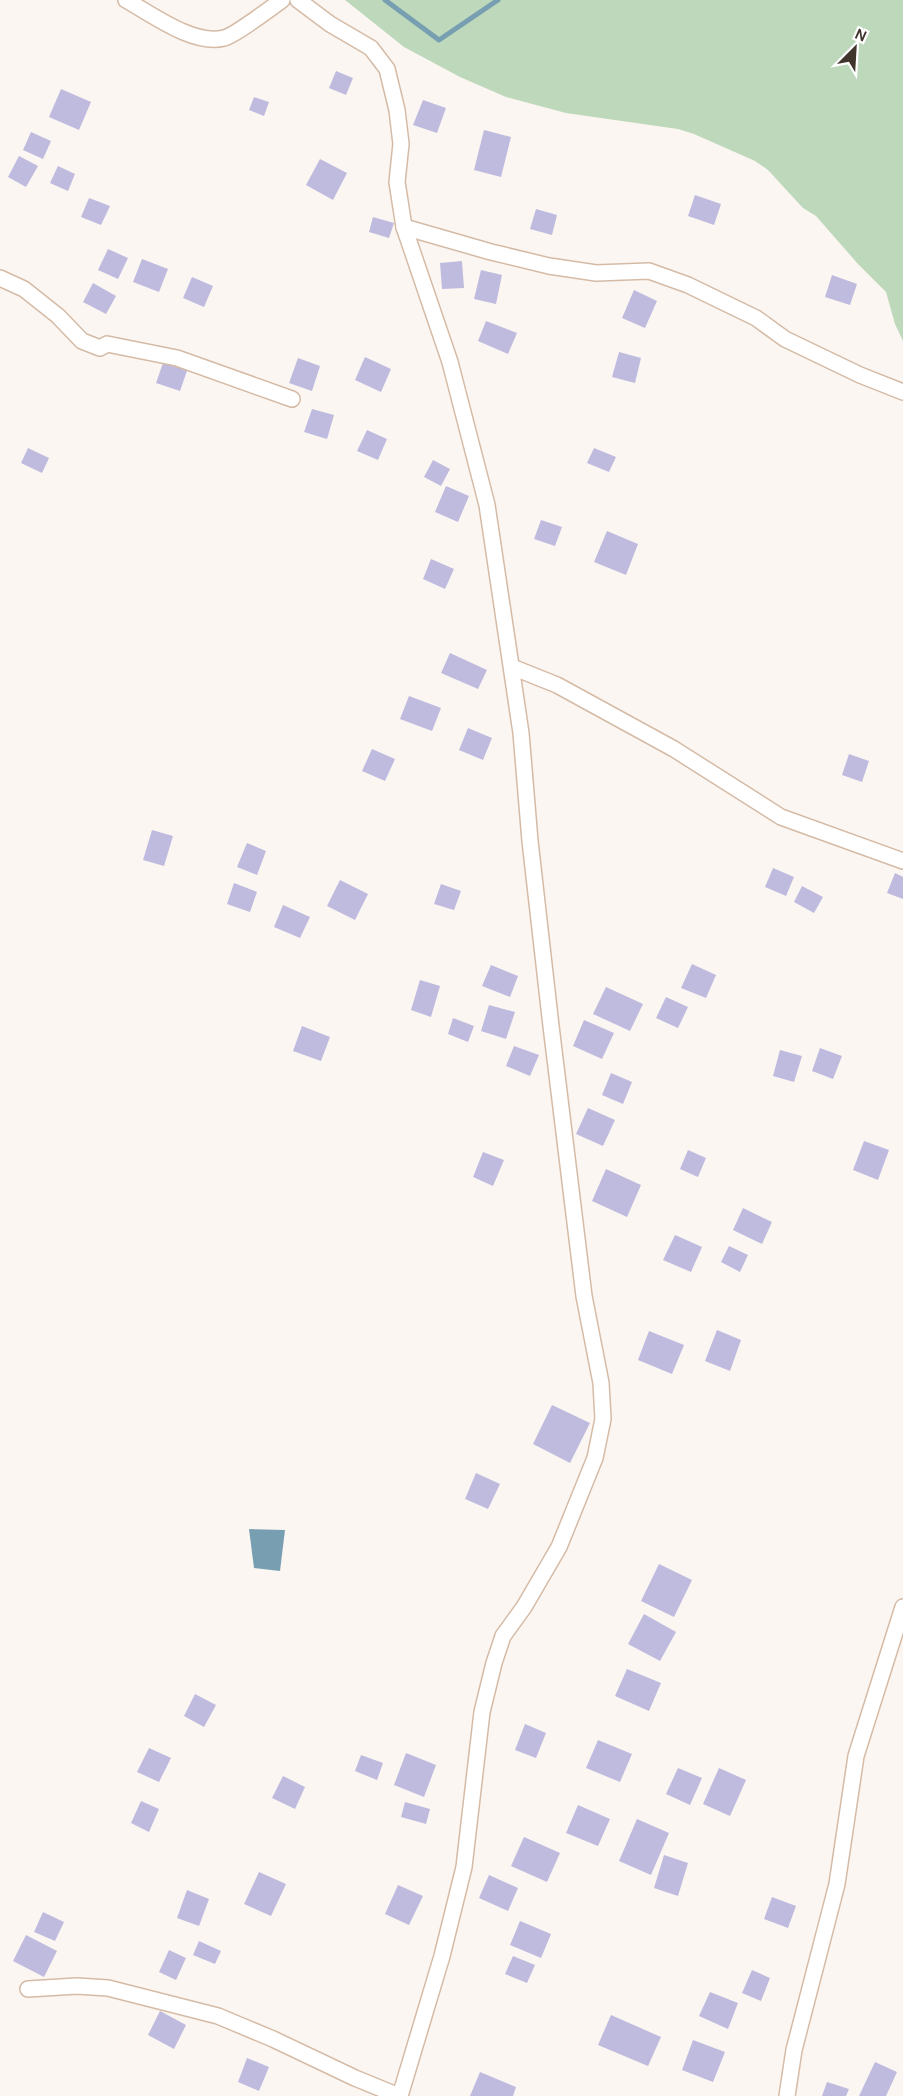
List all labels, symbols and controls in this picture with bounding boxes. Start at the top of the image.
north arrow [825,18,885,78]
text: N [852,24,870,46]

